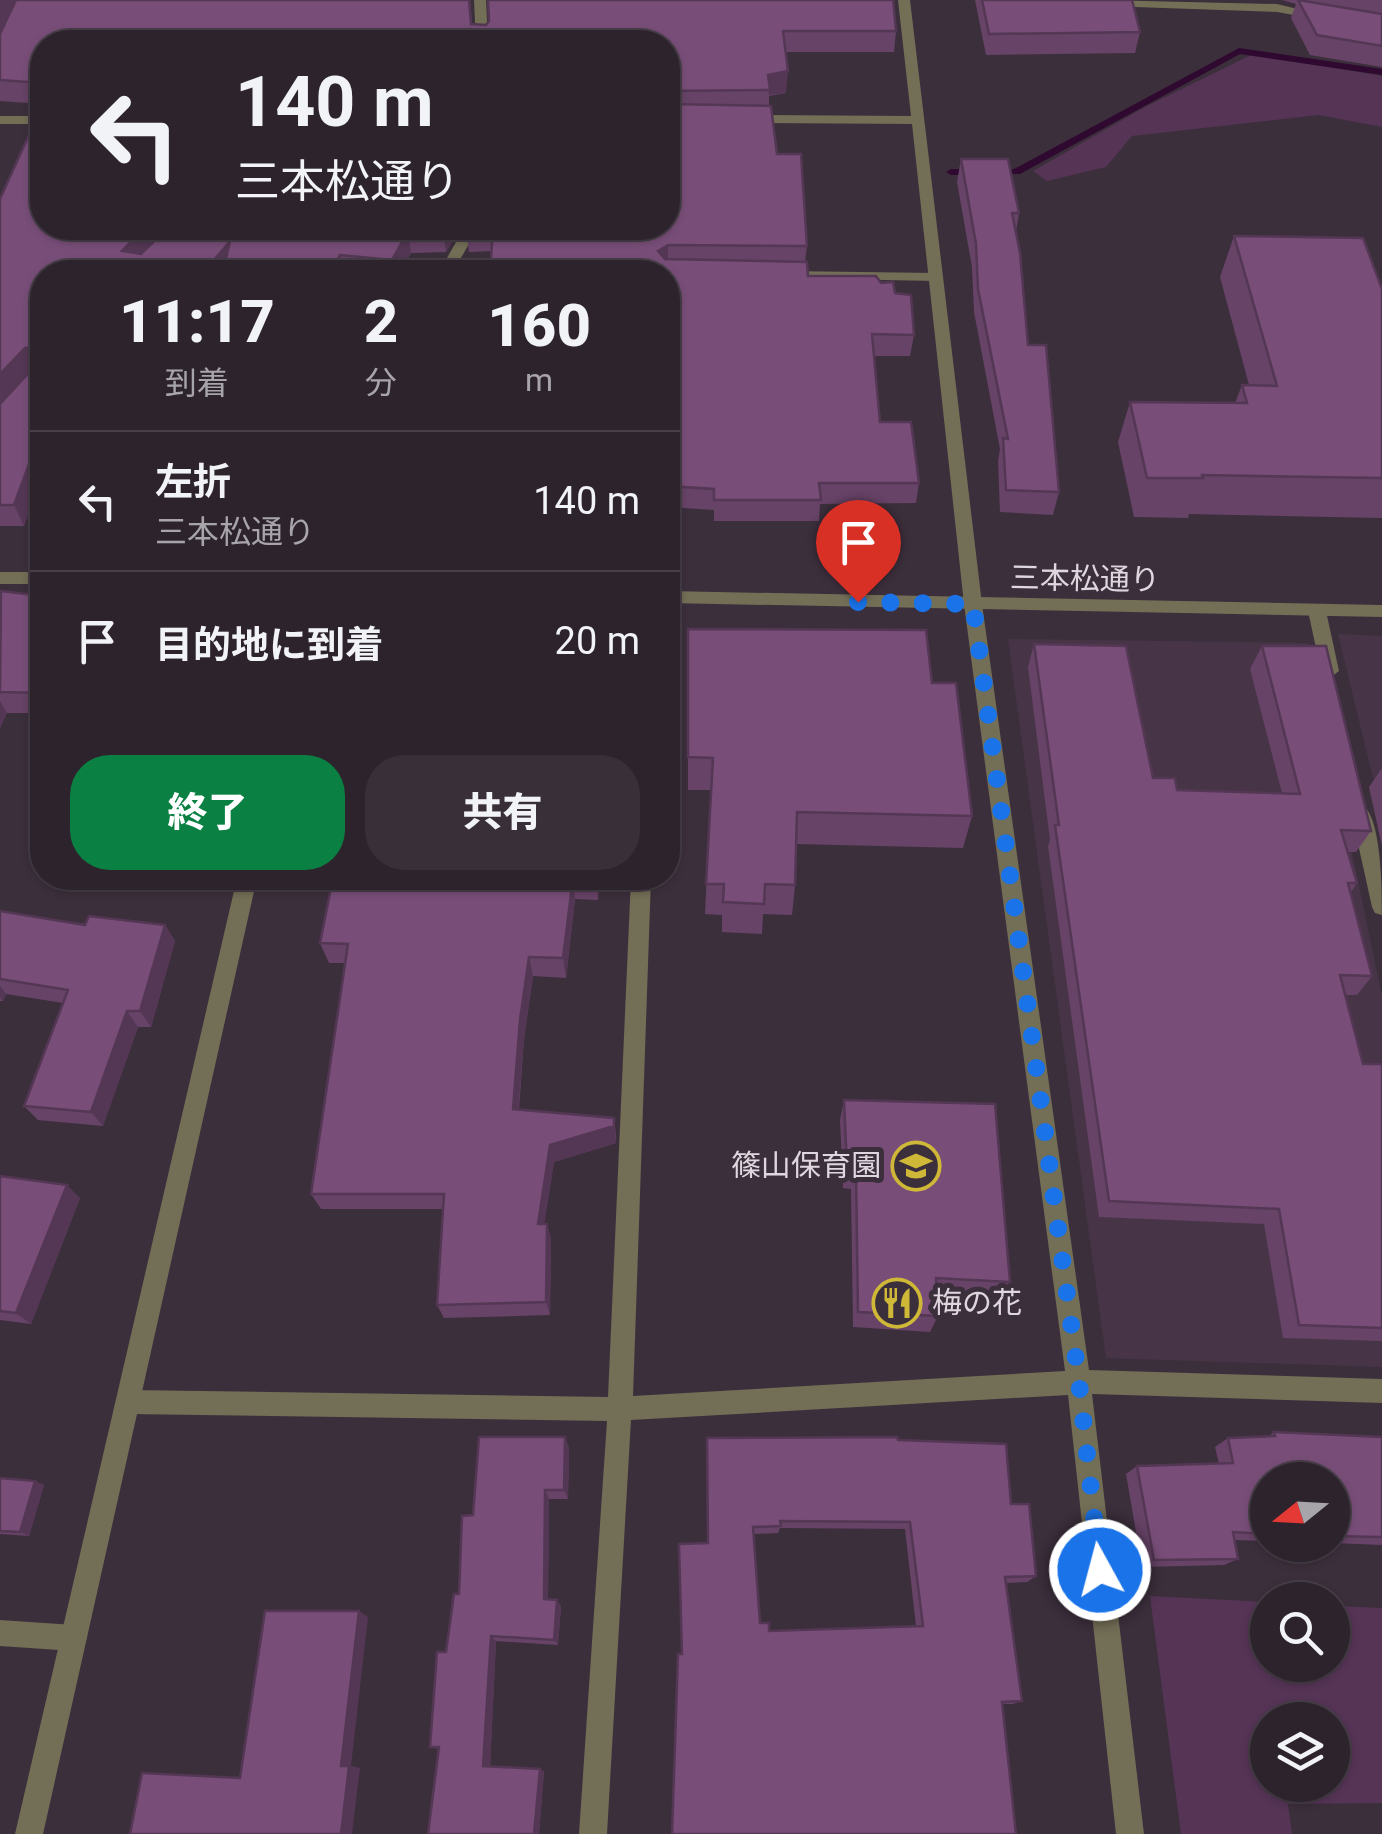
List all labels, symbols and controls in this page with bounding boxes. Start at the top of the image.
text: 140 m [235,61,434,143]
icon: left [70,70,200,200]
text: 三本松通り [235,155,460,208]
text: 11:17 [119,286,275,357]
text: 2 [364,286,398,357]
text: 160 [487,290,591,361]
text: m [525,361,553,399]
text: 到着 [165,364,229,402]
text: 分 [365,364,397,402]
text: 左折 [155,460,231,504]
icon: left [70,474,125,529]
text: 140 m [533,479,640,523]
pin [816,500,901,603]
text: 三本松通り [155,513,315,551]
icon: arrive [831,515,886,570]
street label: 三本松通り [1010,560,1160,597]
icon: arrive [70,614,125,669]
text: 20 m [555,619,640,663]
text: 目的地に到着 [155,623,383,667]
button: 終了 [70,755,345,870]
button: 共有 [365,755,640,870]
school or university icon: 篠山保育園 [890,1140,942,1192]
place label: 篠山保育園 [731,1148,881,1183]
restaurant icon: 梅の花 [871,1277,923,1329]
place label: 梅の花 [932,1285,1022,1320]
north arrow [1250,1462,1350,1562]
map controls [1250,1462,1350,1802]
position arrow [1048,1518,1152,1622]
button: search [1250,1582,1350,1682]
button: layers [1250,1702,1350,1802]

